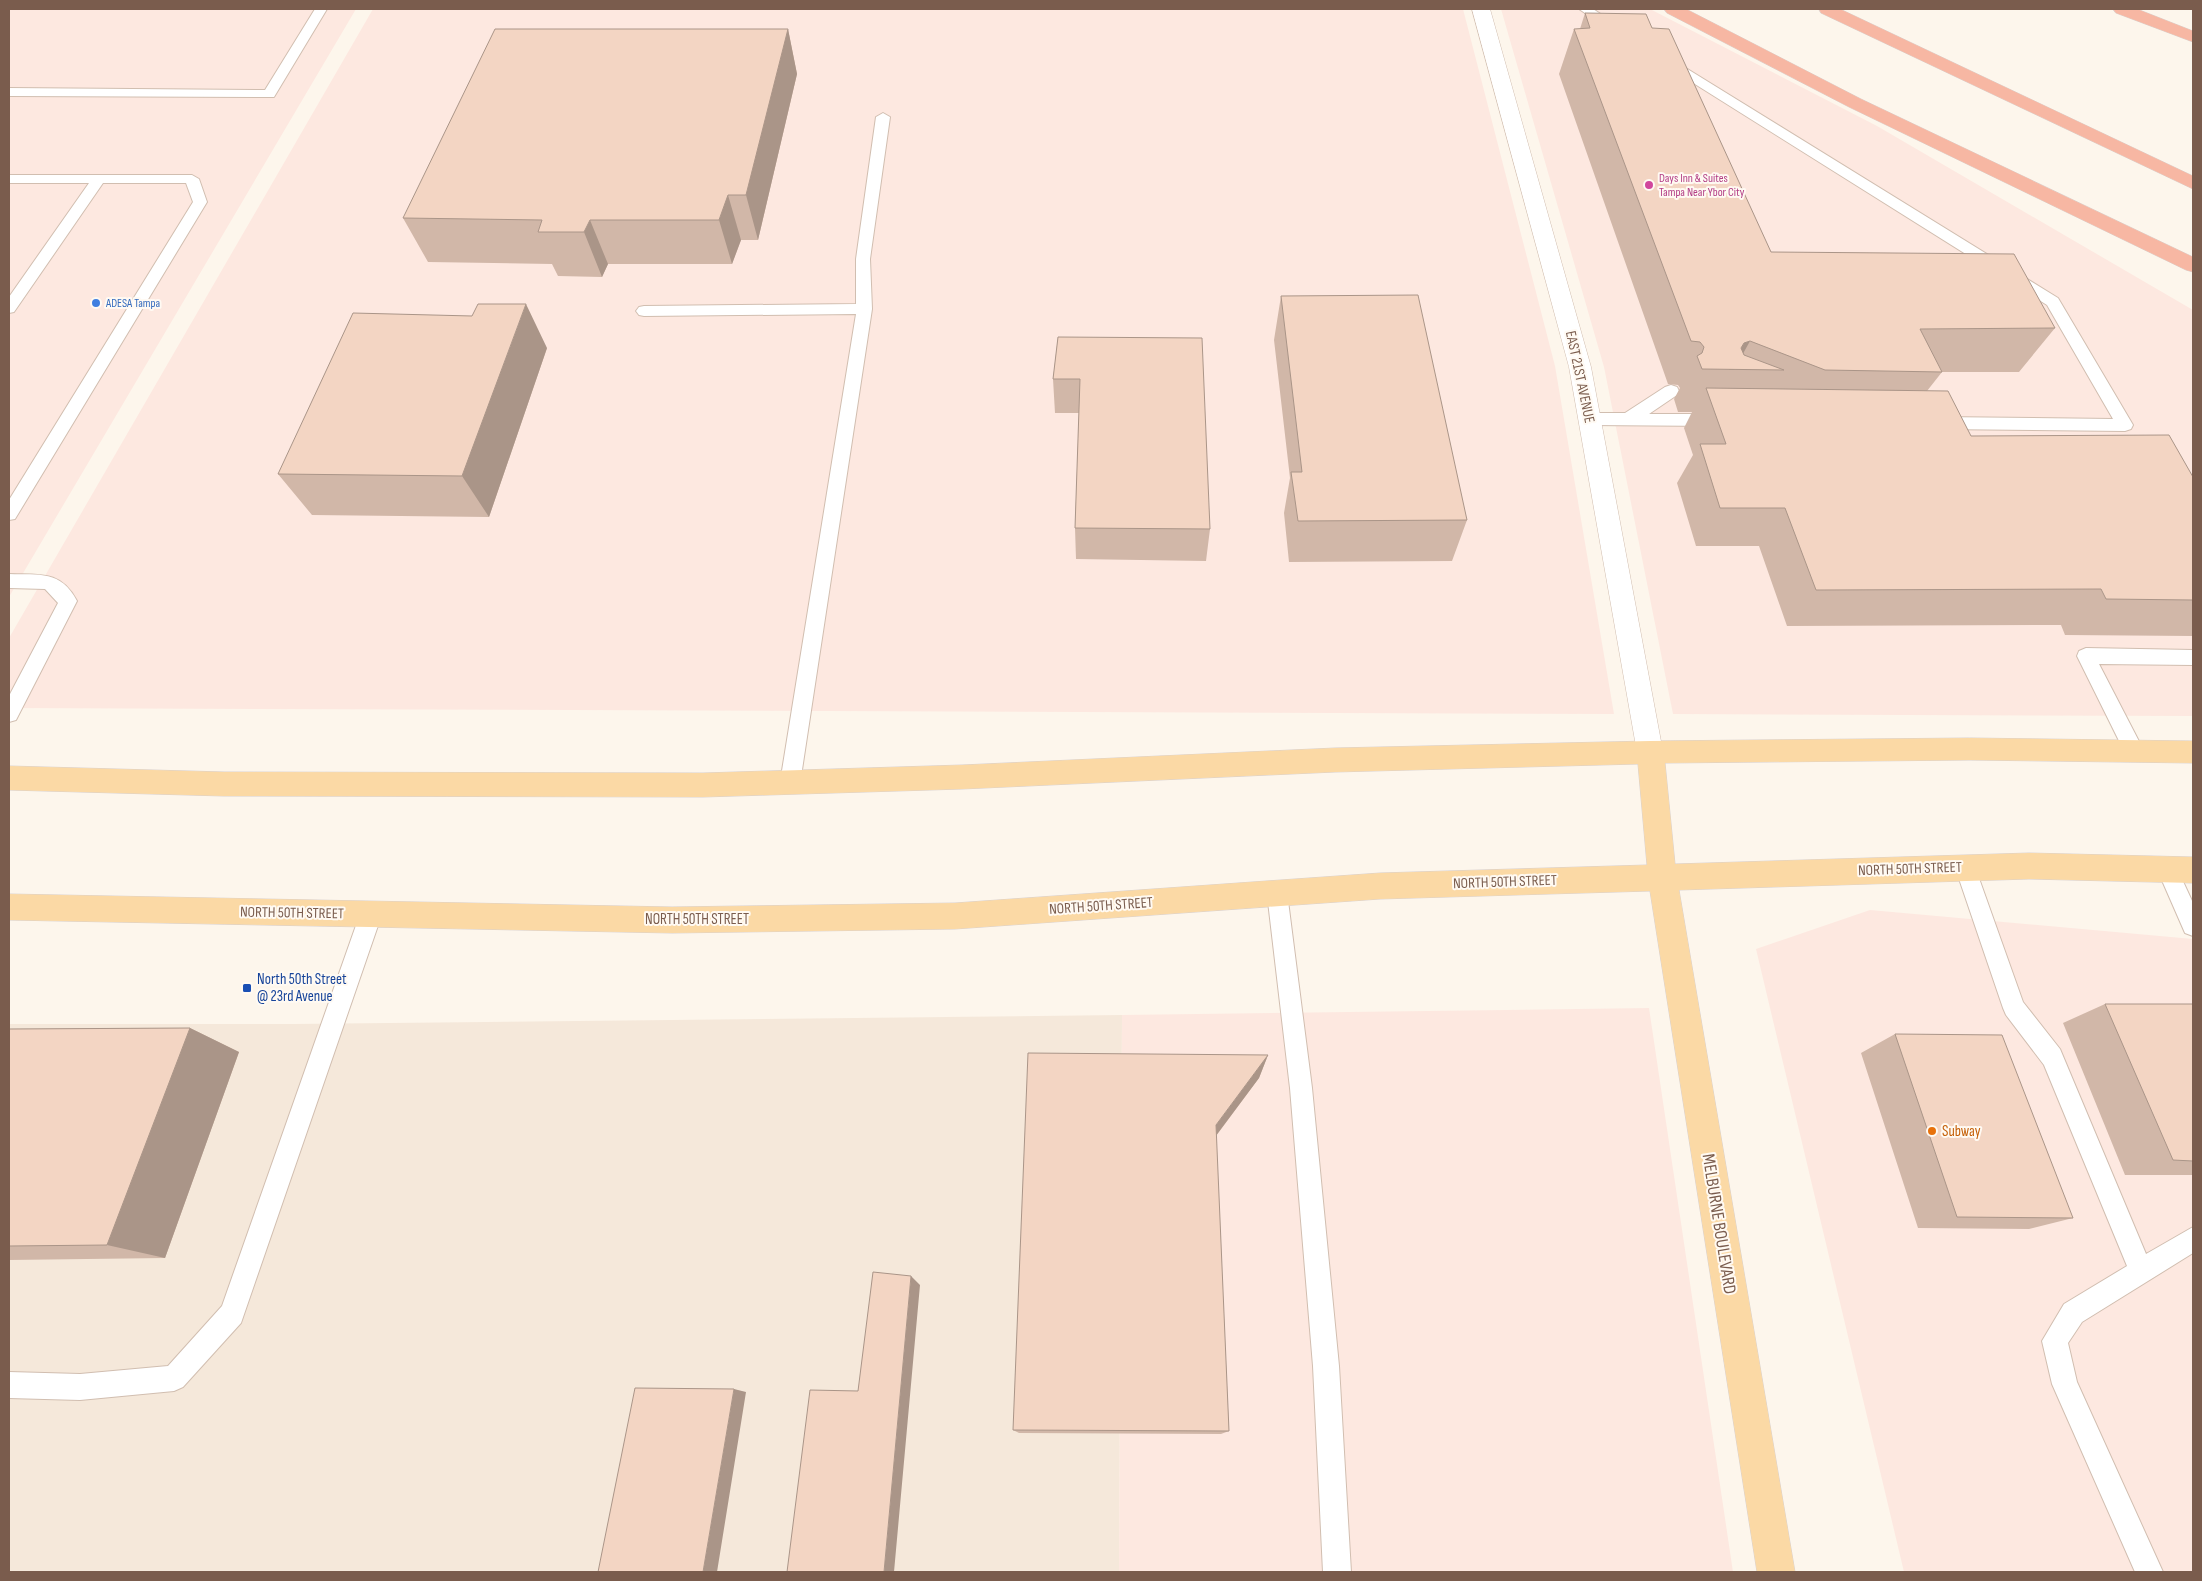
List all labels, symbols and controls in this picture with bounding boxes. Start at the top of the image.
place label: Days Inn & Suites Tampa Near Ybor City [1659,171,1745,200]
marker: Days Inn & Suites Tampa Near Ybor City [1643,179,1655,191]
place label: ADESA Tampa [105,296,161,311]
marker: ADESA Tampa [90,297,102,309]
street label: EAST 21ST AVENUE [1561,329,1599,425]
street label: NORTH 50TH STREET [1858,858,1962,880]
street label: NORTH 50TH STREET [1453,871,1557,893]
street label: NORTH 50TH STREET [1048,893,1154,919]
street label: NORTH 50TH STREET [240,903,344,923]
street label: NORTH 50TH STREET [645,910,749,929]
place label: North 50th Street @ 23rd Avenue [257,970,347,1006]
marker: North 50th Street @ 23rd Avenue [241,982,253,994]
place label: Subway [1942,1122,1981,1141]
marker: Subway [1926,1125,1938,1137]
street label: MELBURNE BOULEVARD [1698,1152,1740,1296]

